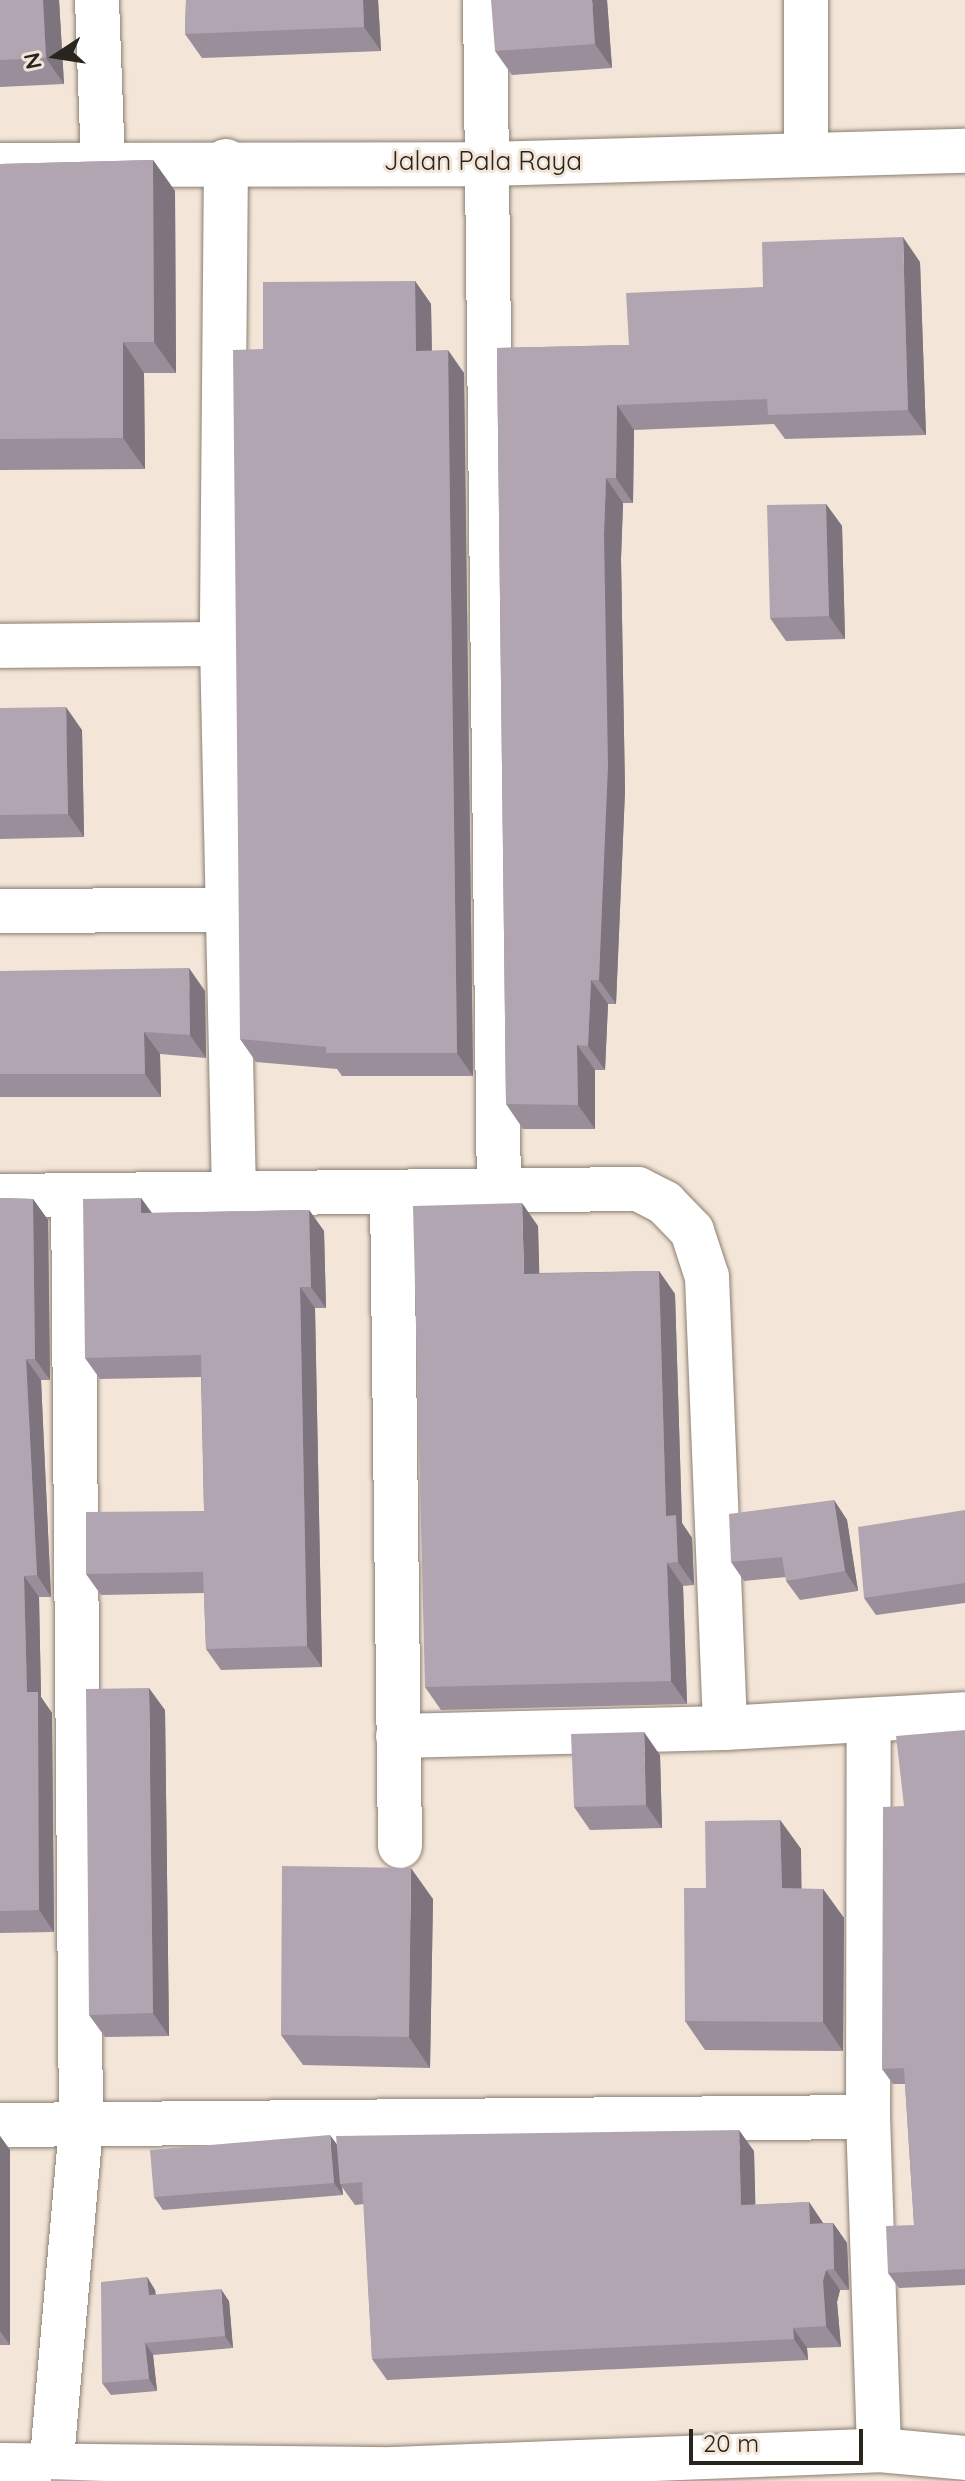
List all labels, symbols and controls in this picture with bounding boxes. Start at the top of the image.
north arrow [16,16,96,96]
text: N [17,50,48,72]
street label: Jalan Pala Raya [384,145,582,177]
scale bar [693,2413,867,2463]
text: 20 m [703,2428,759,2458]

